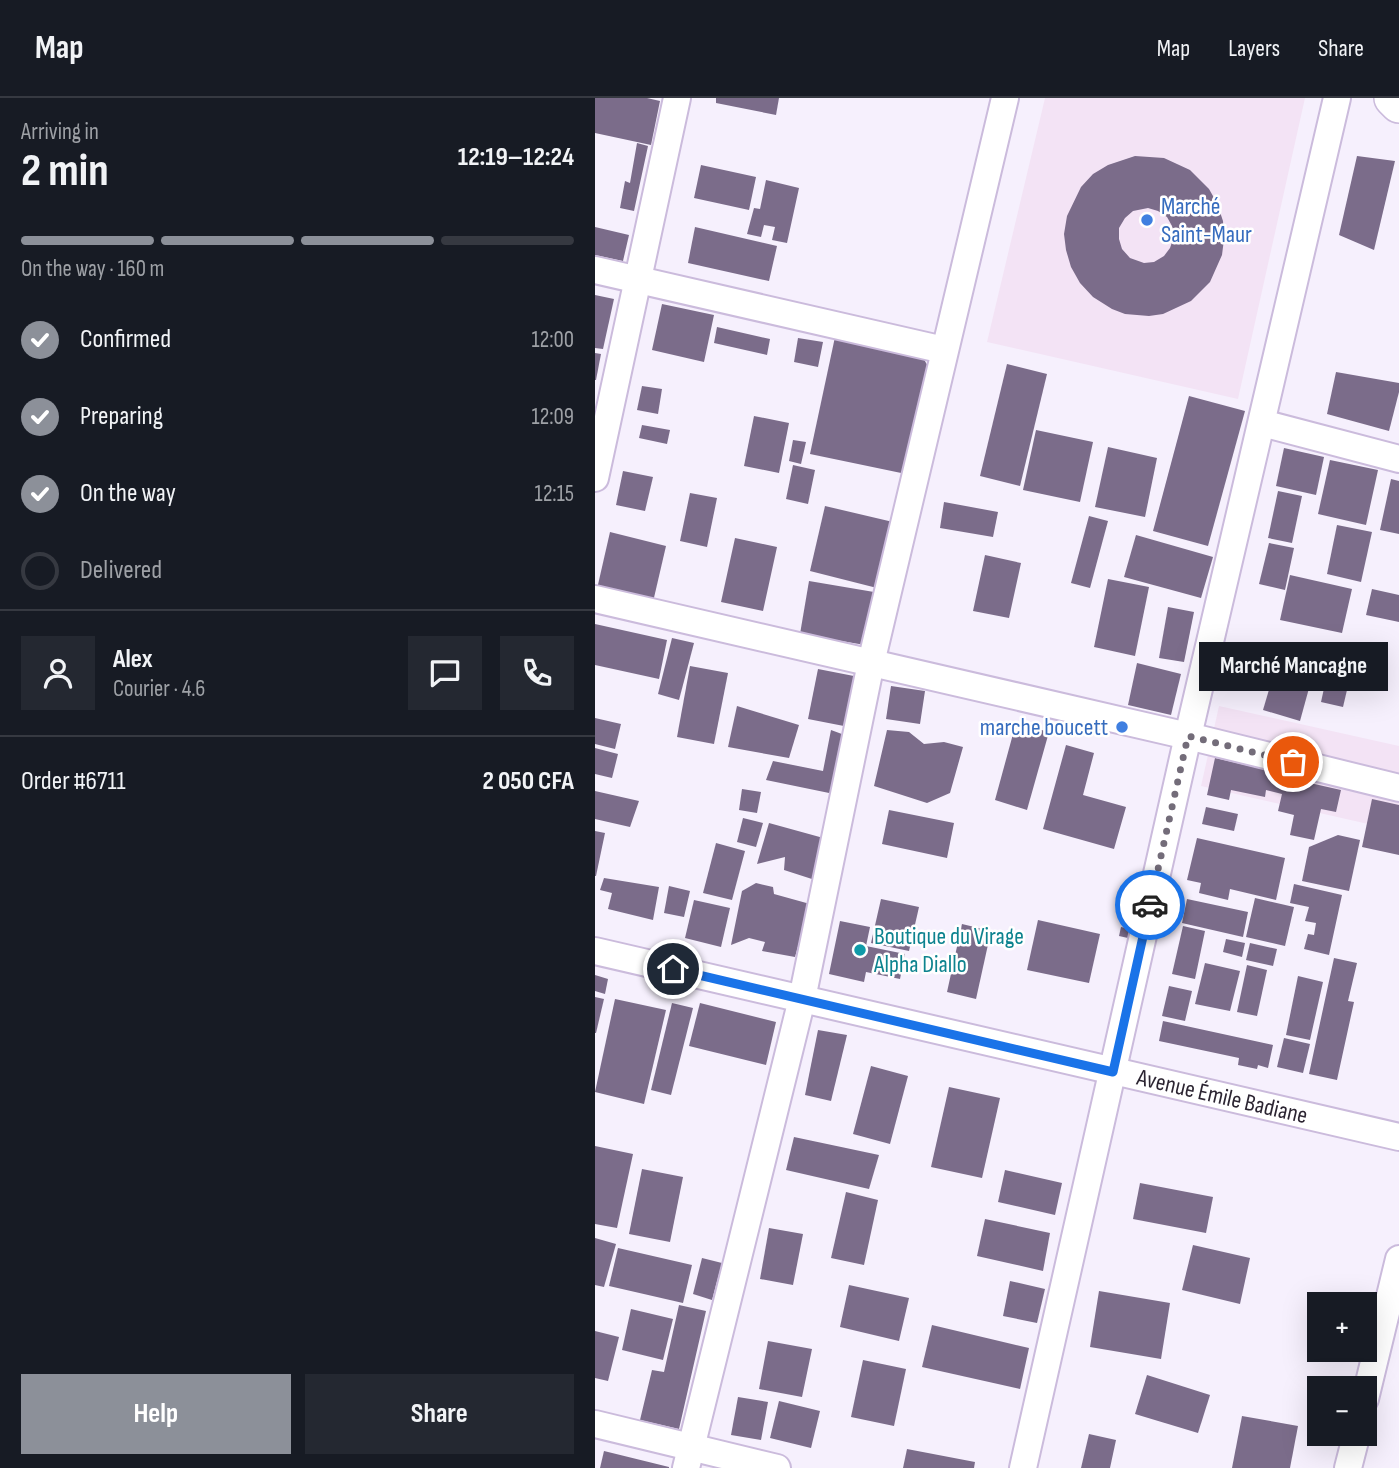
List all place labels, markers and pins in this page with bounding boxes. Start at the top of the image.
place label: Marché Saint-Maur [1161,192,1252,249]
marker: Marché Saint-Maur [1139,212,1155,228]
callout: Marché Mancagne [1199,643,1387,692]
place label: marche boucett [980,713,1108,742]
marker: marche boucett [1114,719,1130,735]
pin [1263,732,1323,792]
place label: Boutique du Virage Alpha Diallo [873,922,1024,979]
pin [643,939,703,999]
marker: Boutique du Virage Alpha Diallo [852,942,868,958]

